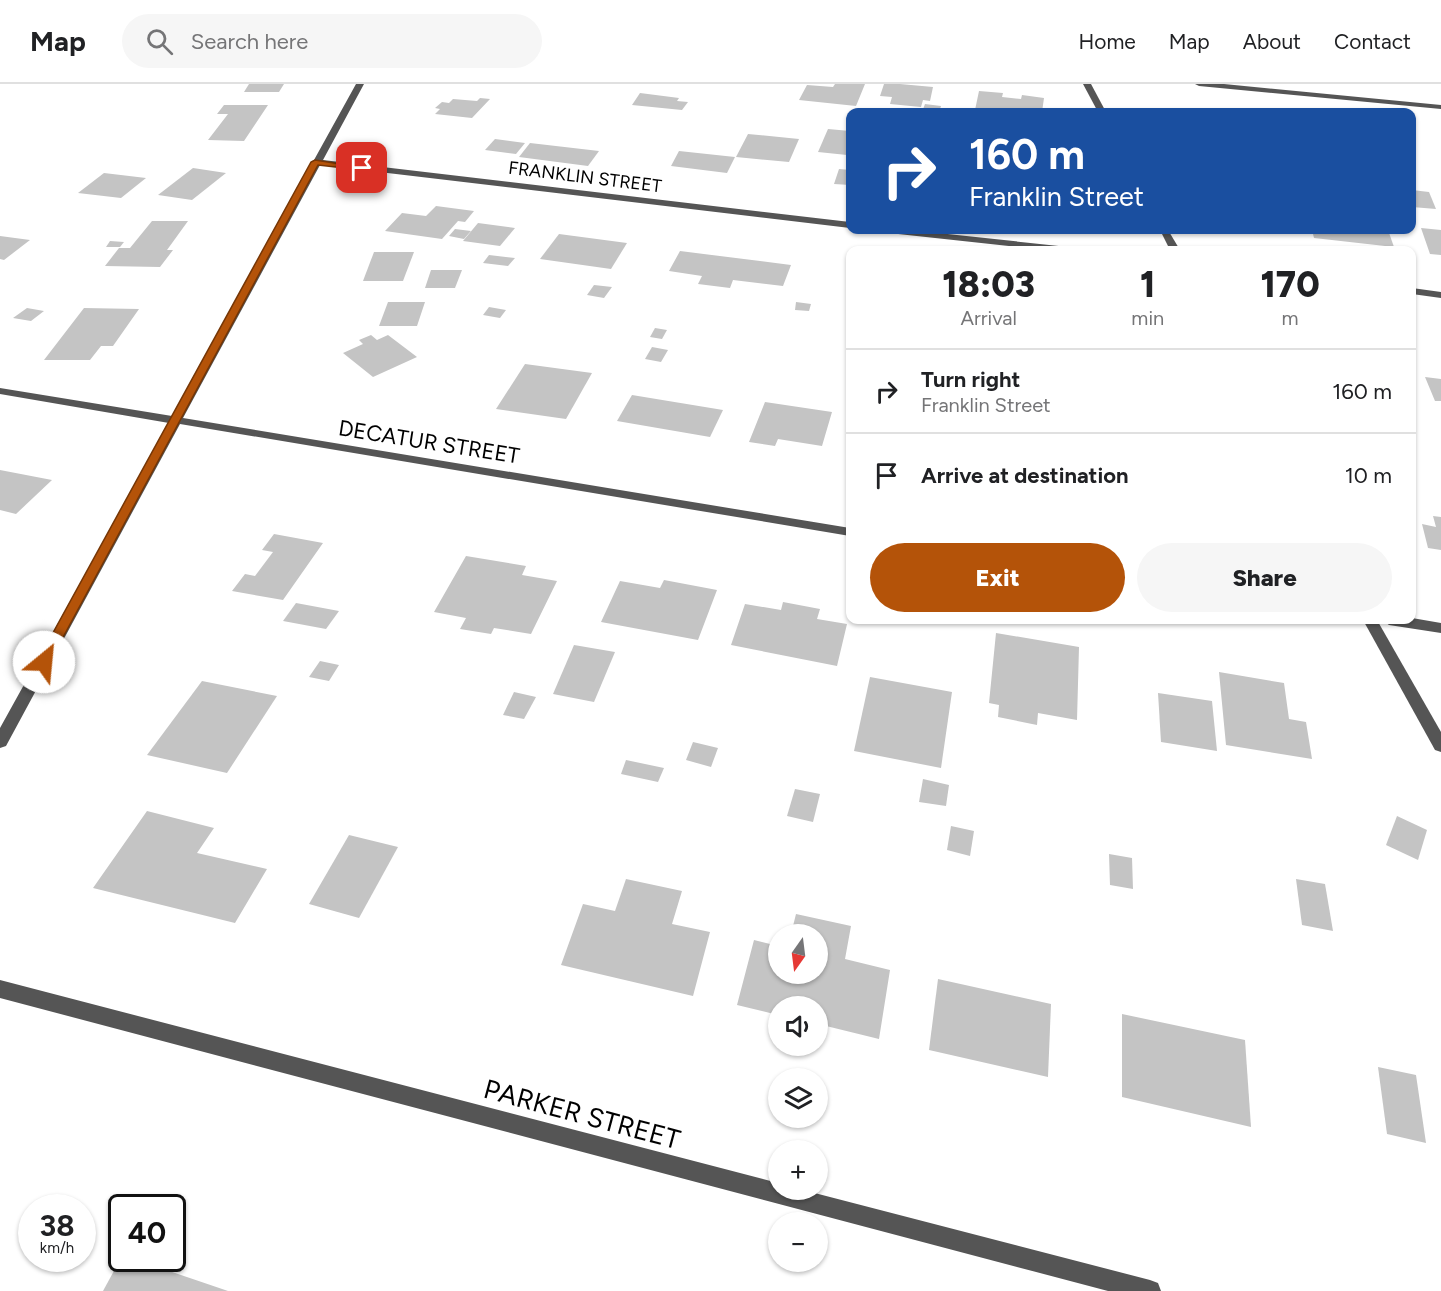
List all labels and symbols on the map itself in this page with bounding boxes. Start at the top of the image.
pin [336,142,387,193]
street label: FRANKLIN STREET [507,157,663,197]
street label: DECATUR STREET [336,414,522,470]
position arrow [12,630,76,694]
north arrow [768,924,828,984]
street label: PARKER STREET [480,1072,684,1156]
speed limit sign: 40 [108,1194,186,1272]

